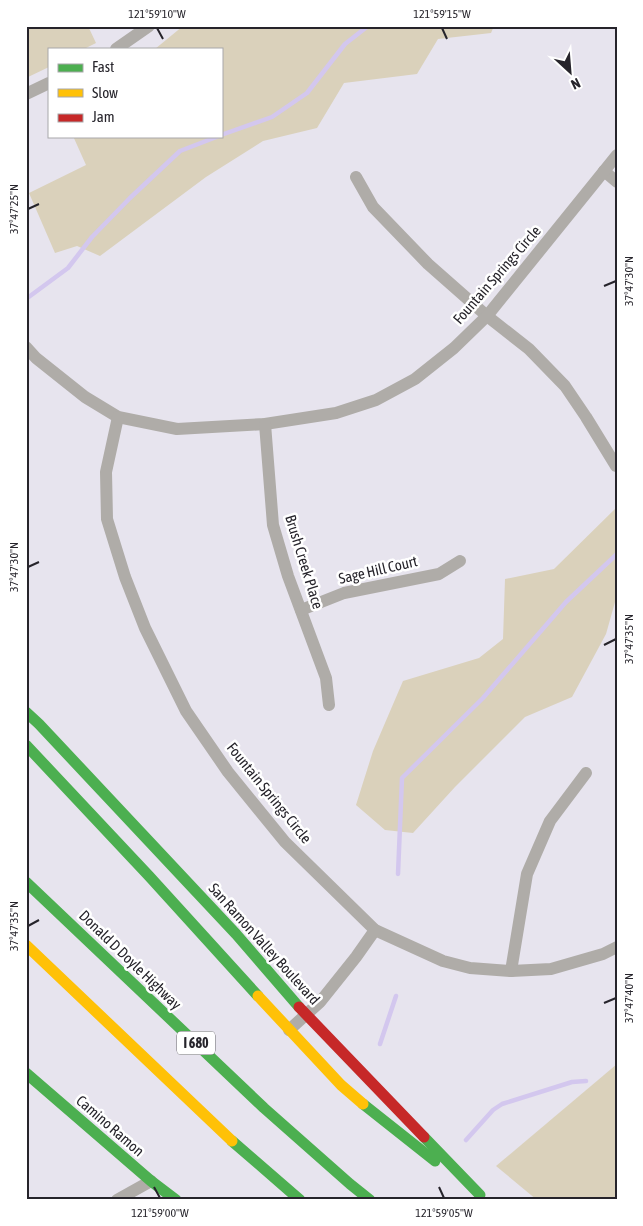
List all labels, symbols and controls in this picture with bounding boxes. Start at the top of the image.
text: 121°59'10"W [128,7,186,21]
text: 121°59'15"W [413,7,471,21]
legend [48,48,222,138]
north arrow [546,48,596,98]
text: Fast [92,58,114,75]
text: N [568,75,583,93]
text: Slow [92,84,118,101]
text: Jam [92,108,115,125]
text: 37°47'25"N [7,184,21,234]
street label: Fountain Springs Circle [449,222,544,327]
text: 37°47'30"N [622,256,636,306]
street label: Brush Creek Place [282,513,327,611]
text: 37°47'30"N [7,542,21,592]
street label: Sage Hill Court [337,552,419,587]
text: 37°47'35"N [622,614,636,664]
street label: Fountain Springs Circle [224,739,315,847]
street label: San Ramon Valley Boulevard [205,880,323,1008]
text: 37°47'35"N [7,901,21,951]
street label: Donald D Doyle Highway [76,907,185,1013]
text: 37°47'40"N [622,973,636,1023]
road number: I 680 [177,1032,215,1054]
street label: Camino Ramon [73,1092,148,1160]
text: 121°59'00"W [131,1206,189,1220]
text: 121°59'05"W [415,1206,473,1220]

